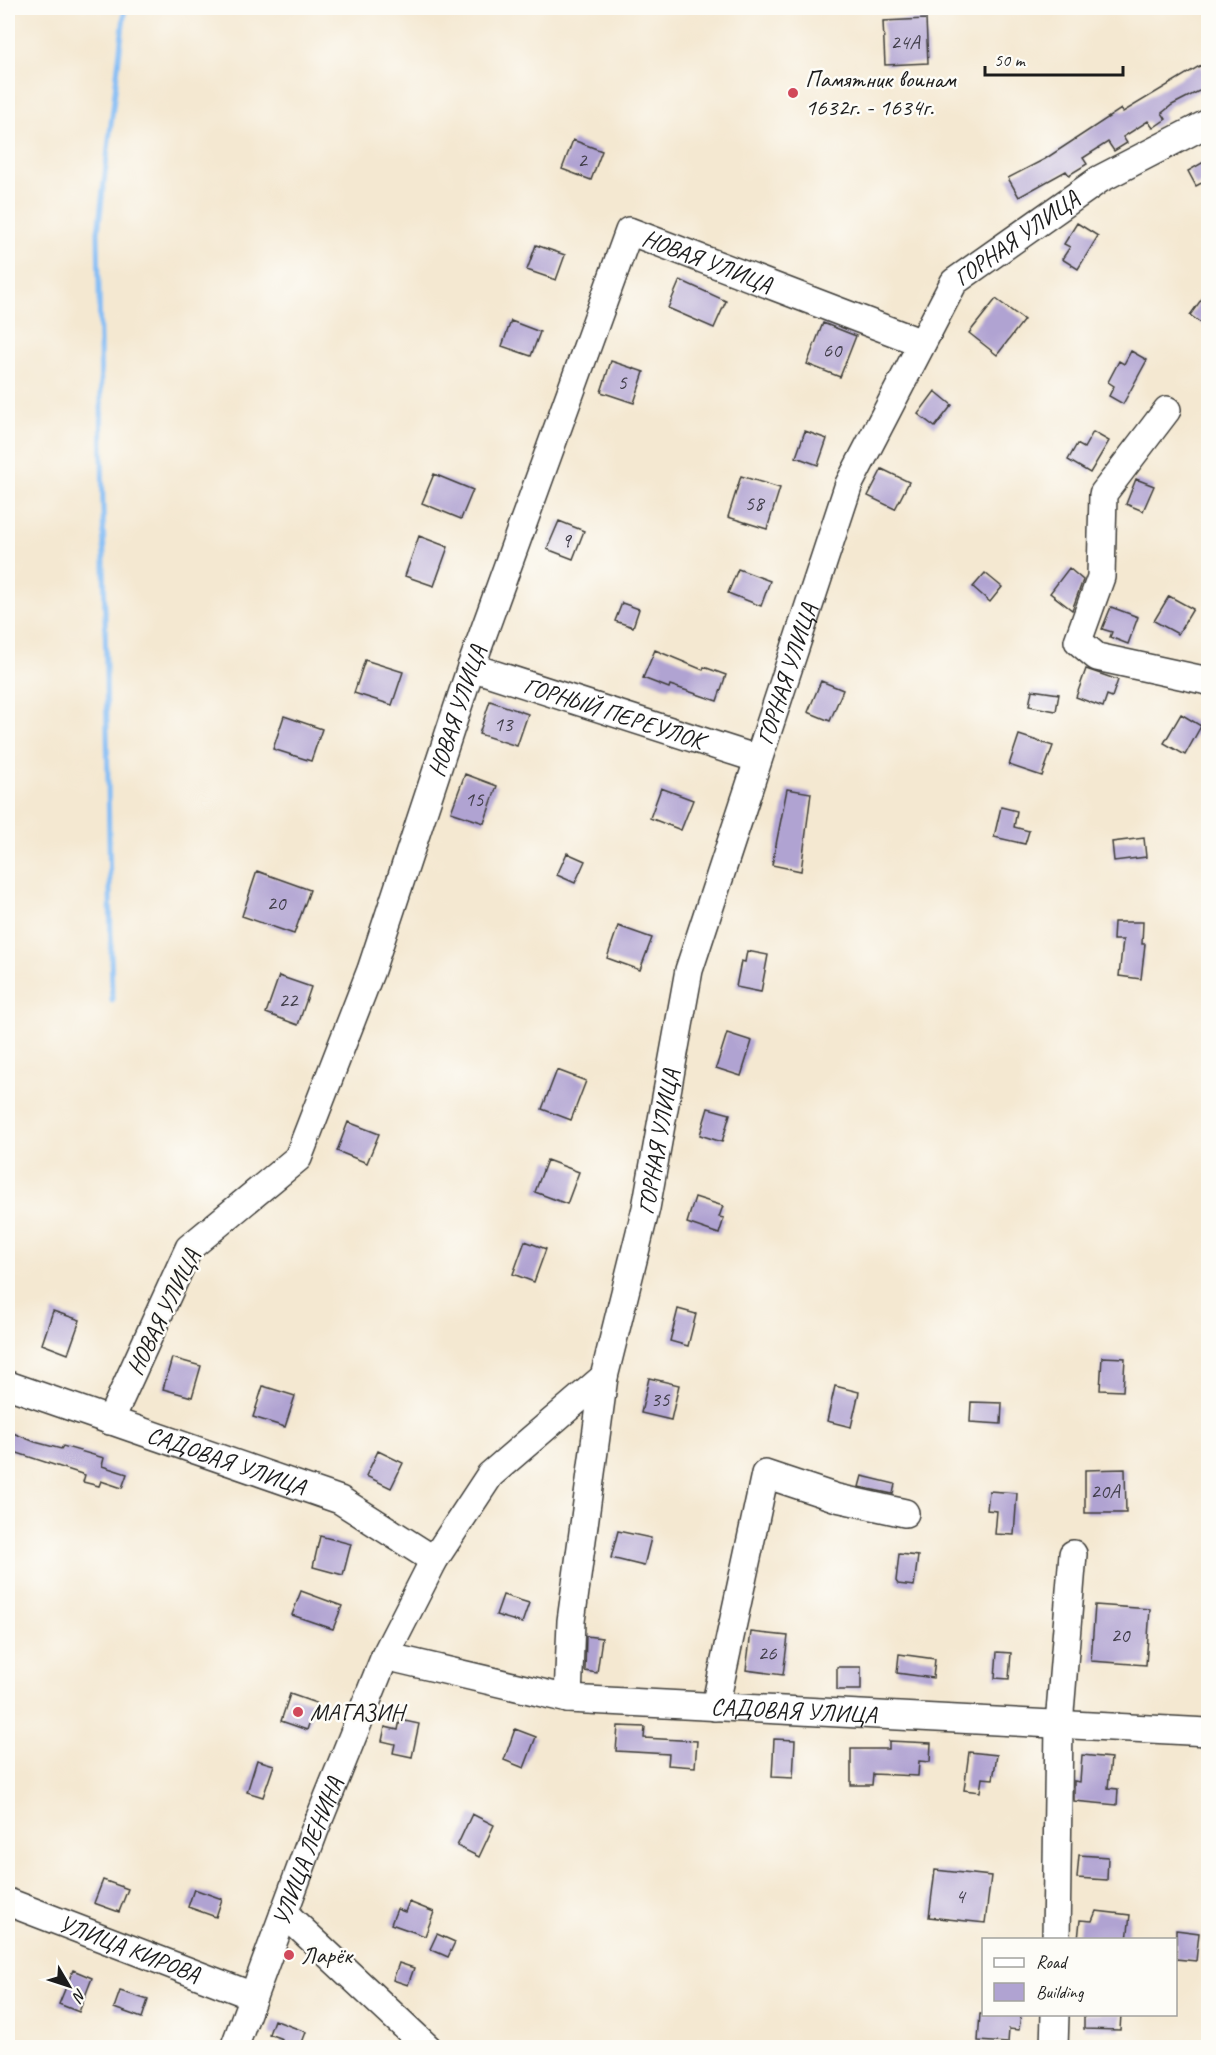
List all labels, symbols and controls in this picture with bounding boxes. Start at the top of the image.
house number: 24А [890,29,921,55]
scale bar [985,39,1123,77]
text: 50 m [994,49,1027,71]
place label: Памятник воинам 1632г. - 1634г. [805,64,957,122]
marker: Памятник воинам 1632г. - 1634г. [786,86,800,100]
house number: 2 [577,147,588,173]
street label: ГОРНАЯ УЛИЦА [948,183,1086,292]
street label: НОВАЯ УЛИЦА [638,223,777,300]
house number: 60 [823,337,843,363]
house number: 5 [617,369,628,395]
house number: 58 [745,490,766,516]
house number: 9 [561,527,572,553]
street label: ГОРНАЯ УЛИЦА [749,599,824,748]
street label: НОВАЯ УЛИЦА [421,640,493,781]
street label: ГОРНЫЙ ПЕРЕУЛОК [520,670,712,757]
house number: 13 [494,711,514,737]
house number: 15 [465,786,485,812]
house number: 20 [267,890,287,916]
house number: 22 [279,987,299,1013]
street label: ГОРНАЯ УЛИЦА [630,1066,686,1217]
street label: НОВАЯ УЛИЦА [120,1243,207,1380]
house number: 35 [651,1386,671,1412]
street label: САДОВАЯ УЛИЦА [143,1419,310,1502]
house number: 20А [1090,1478,1121,1504]
house number: 20 [1111,1622,1131,1648]
house number: 26 [758,1640,777,1666]
street label: САДОВАЯ УЛИЦА [710,1691,878,1730]
place label: МАГАЗИН [310,1697,408,1727]
marker: МАГАЗИН [291,1705,305,1719]
street label: УЛИЦА ЛЕНИНА [266,1772,350,1930]
house number: 4 [955,1883,967,1909]
street label: УЛИЦА КИРОВА [55,1908,205,1990]
legend [982,1938,1177,2016]
place label: Ларёк [301,1940,354,1970]
marker: Ларёк [282,1948,296,1962]
text: Road [1036,1951,1069,1973]
north arrow [39,1956,99,2016]
text: Building [1036,1981,1085,2003]
text: N [67,1985,91,2007]

